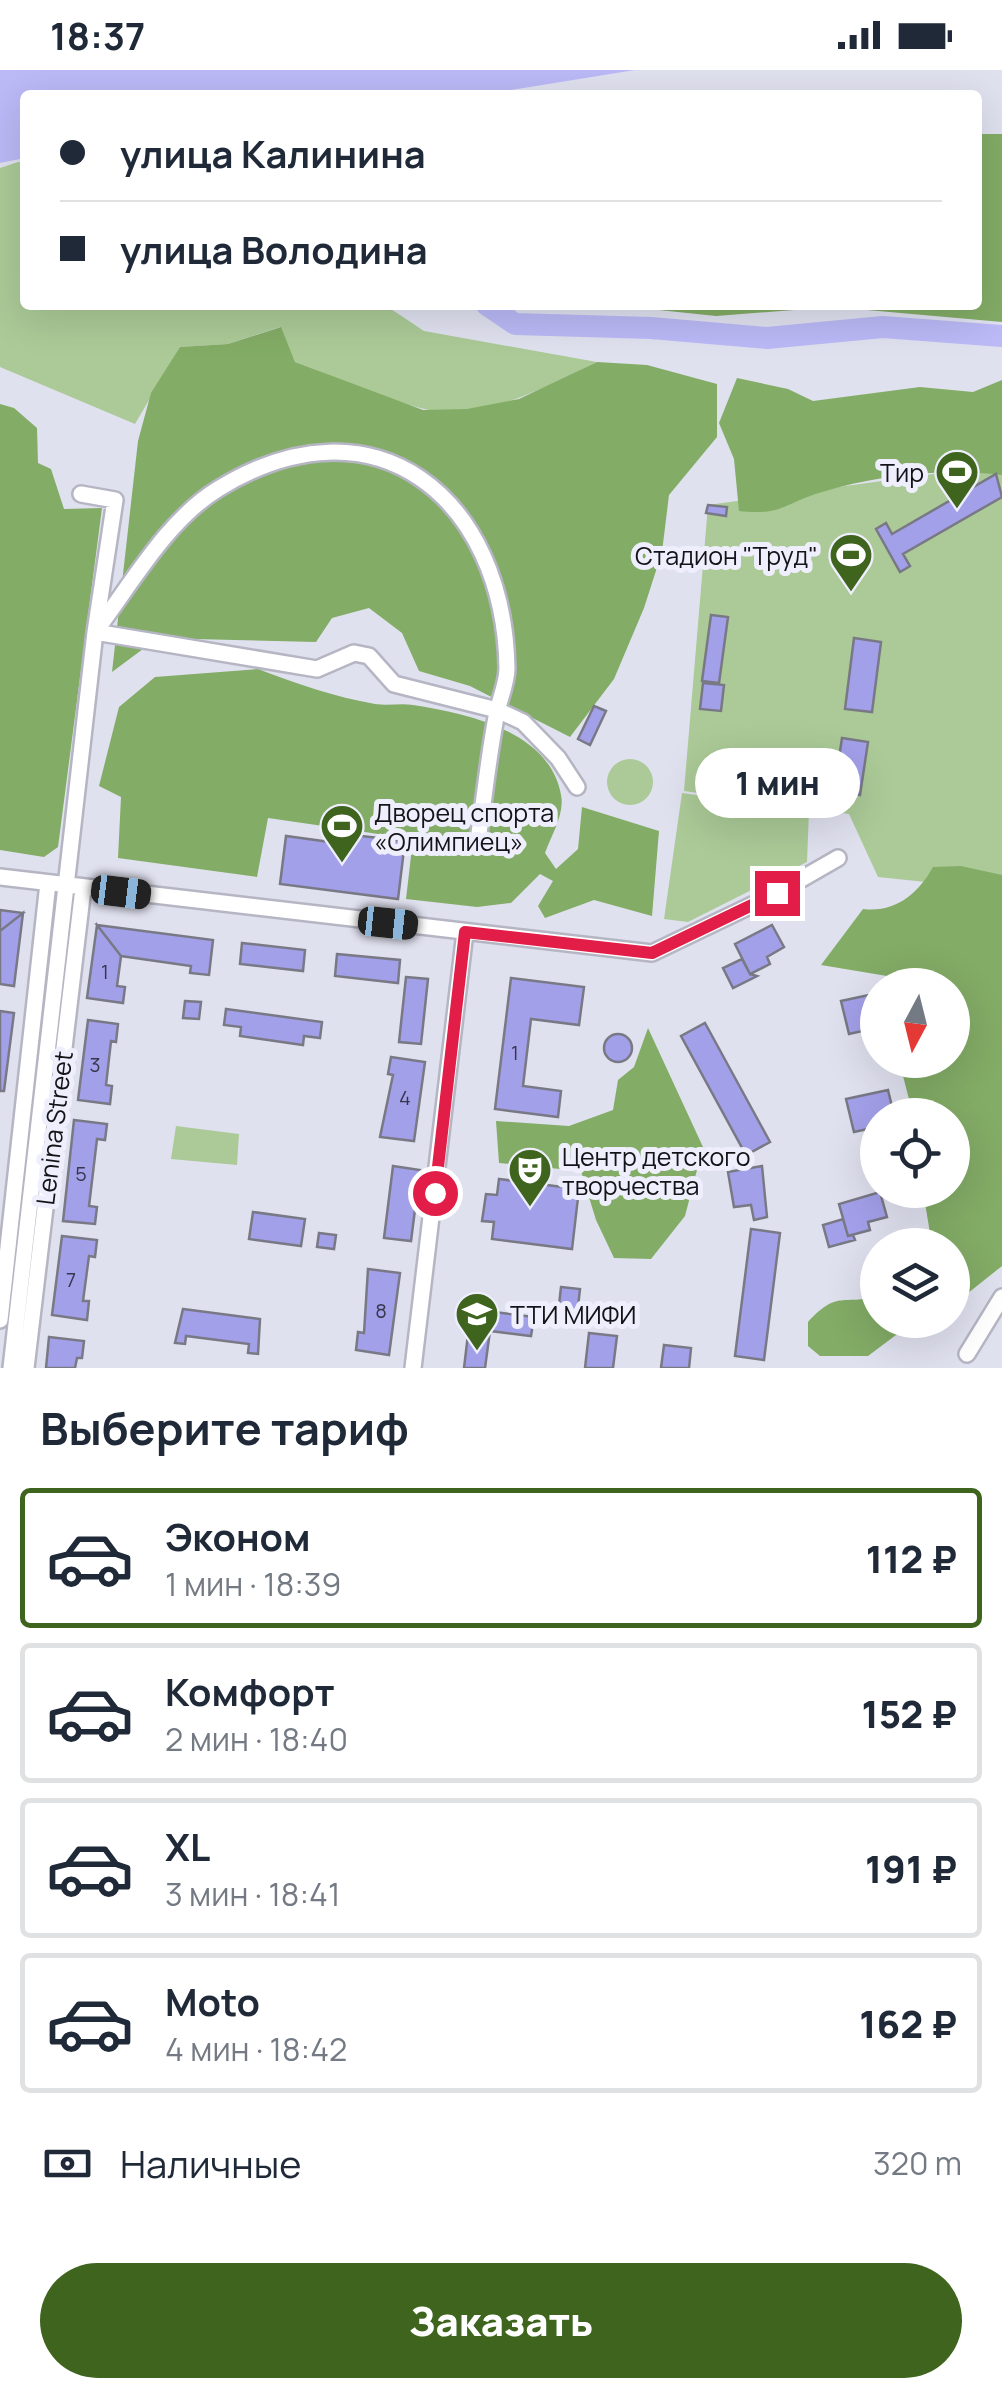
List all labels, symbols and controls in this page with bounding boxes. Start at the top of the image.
text: 18:37 [50,9,145,61]
text: улица Калинина [120,127,426,179]
text: улица Володина [120,223,428,275]
sports icon: Тир [934,449,980,510]
place label: Тир [880,455,924,490]
sports icon: Стадион "Труд" [828,532,874,593]
place label: Стадион "Труд" [635,538,818,573]
callout: 1 мин [694,748,860,818]
text: 1 мин [735,761,820,805]
place label: Дворец спорта «Олимпиец» [374,795,554,859]
sports icon: Дворец спорта «Олимпиец» [319,803,365,864]
route end [755,871,800,916]
car [89,873,153,911]
car [357,905,419,941]
house number: 1 [101,958,109,985]
north arrow [860,968,970,1078]
map controls [860,968,970,1338]
house number: 1 [511,1039,519,1066]
street label: Lenina Street [27,1049,81,1207]
house number: 3 [89,1051,101,1078]
house number: 4 [399,1084,411,1111]
button: locate [860,1098,970,1208]
place label: Центр детского творчества [562,1139,751,1203]
theatre icon: Центр детского творчества [507,1147,553,1208]
house number: 5 [75,1160,87,1187]
route start [413,1171,458,1216]
button: layers [860,1228,970,1338]
house number: 7 [66,1266,76,1293]
school or university icon: ТТИ МИФИ [454,1291,500,1352]
house number: 8 [375,1297,387,1324]
place label: ТТИ МИФИ [510,1297,636,1332]
text: Выберите тариф [40,1397,409,1459]
text: Эконом [165,1510,311,1562]
icon: car [45,1513,135,1603]
text: 112 ₽ [866,1532,957,1584]
text: 1 мин · 18:39 [165,1562,341,1606]
text: Комфорт [165,1665,335,1717]
icon: car [45,1668,135,1758]
text: 152 ₽ [862,1687,957,1739]
text: 2 мин · 18:40 [165,1717,348,1761]
text: XL [165,1820,210,1872]
icon: car [45,1823,135,1913]
text: 191 ₽ [865,1842,957,1894]
text: 3 мин · 18:41 [165,1872,340,1916]
text: Moto [165,1975,260,2027]
icon: car [45,1978,135,2068]
text: 162 ₽ [859,1997,957,2049]
text: 4 мин · 18:42 [165,2027,347,2071]
icon: cash [40,2136,95,2191]
text: Наличные [120,2137,301,2189]
text: 320 m [873,2141,962,2185]
button: Заказать [40,2263,962,2378]

